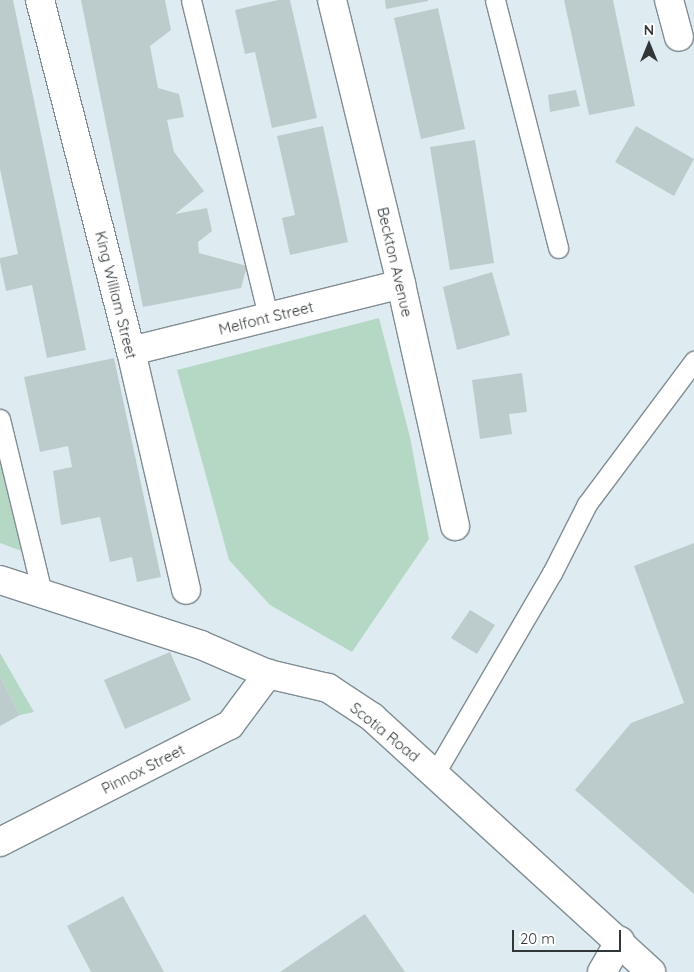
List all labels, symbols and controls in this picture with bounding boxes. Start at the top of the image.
north arrow [624,20,674,70]
text: N [644,21,654,39]
street label: Beckton Avenue [374,205,416,319]
street label: King William Street [91,229,141,361]
street label: Melfont Street [217,298,315,338]
street label: Scotia Road [347,699,423,765]
street label: Pinnox Street [98,740,188,798]
scale bar [514,920,623,952]
text: 20 m [520,929,555,948]

